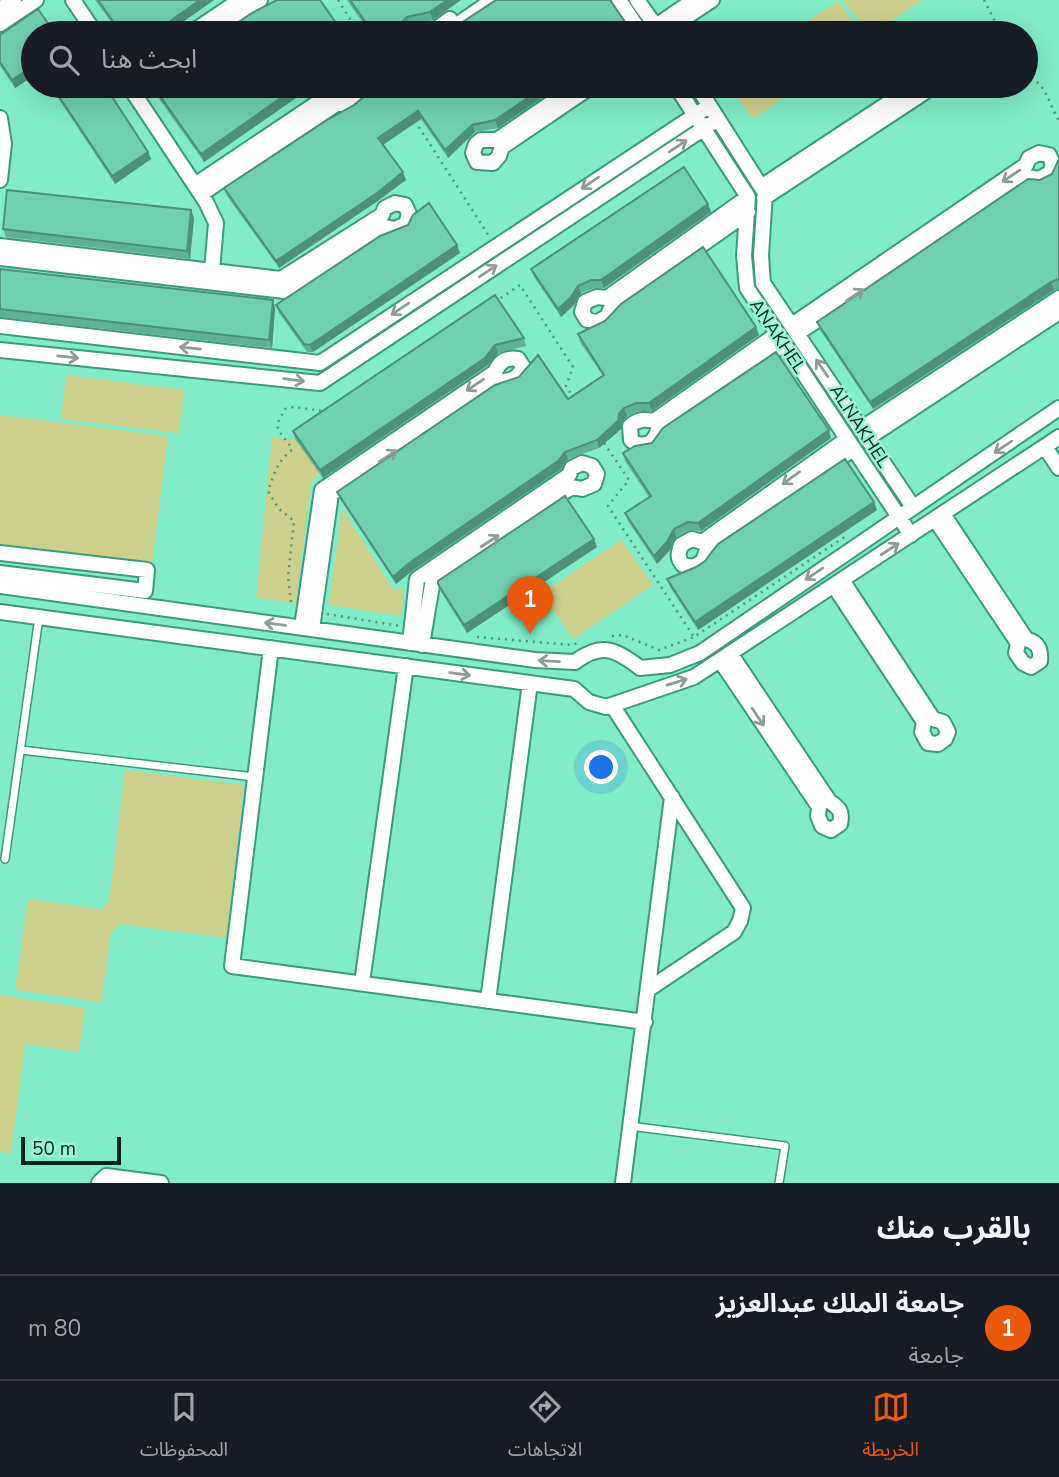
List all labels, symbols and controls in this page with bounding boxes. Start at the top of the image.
search box [21,21,1038,98]
icon: search [45,41,83,79]
text: ابحث هنا [101,42,197,77]
one-way arrow [667,138,687,152]
one-way arrow [1002,169,1021,183]
one-way arrow [581,176,600,190]
one-way arrow [478,264,497,279]
one-way arrow [845,288,864,302]
street label: ANAKHEL [744,294,812,378]
one-way arrow [391,302,411,316]
one-way arrow [179,341,202,354]
one-way arrow [56,350,79,363]
one-way arrow [815,359,829,378]
one-way arrow [282,373,305,386]
one-way arrow [466,378,486,392]
street label: ALNAKHEL [824,380,896,472]
one-way arrow [993,440,1013,454]
one-way arrow [378,449,397,463]
one-way arrow [782,471,801,485]
one-way arrow [479,534,499,548]
one-way arrow [880,542,899,556]
one-way arrow [805,568,825,582]
pin: 1 [507,576,553,634]
one-way arrow [264,617,287,630]
one-way arrow [538,654,561,667]
one-way arrow [449,667,471,680]
one-way arrow [665,675,687,688]
one-way arrow [751,707,765,726]
your location [584,750,618,784]
scale bar [21,1134,121,1166]
text: 50 m [32,1136,76,1162]
text: بالقرب منك [877,1208,1031,1249]
text: جامعة الملك عبدالعزيز [716,1286,964,1321]
text: 80 m [28,1313,81,1344]
text: 1 [1001,1313,1015,1344]
text: جامعة [909,1340,964,1371]
tab: المحفوظات [140,1388,228,1470]
tab: الاتجاهات [508,1388,582,1470]
tab: الخريطة [862,1388,919,1470]

